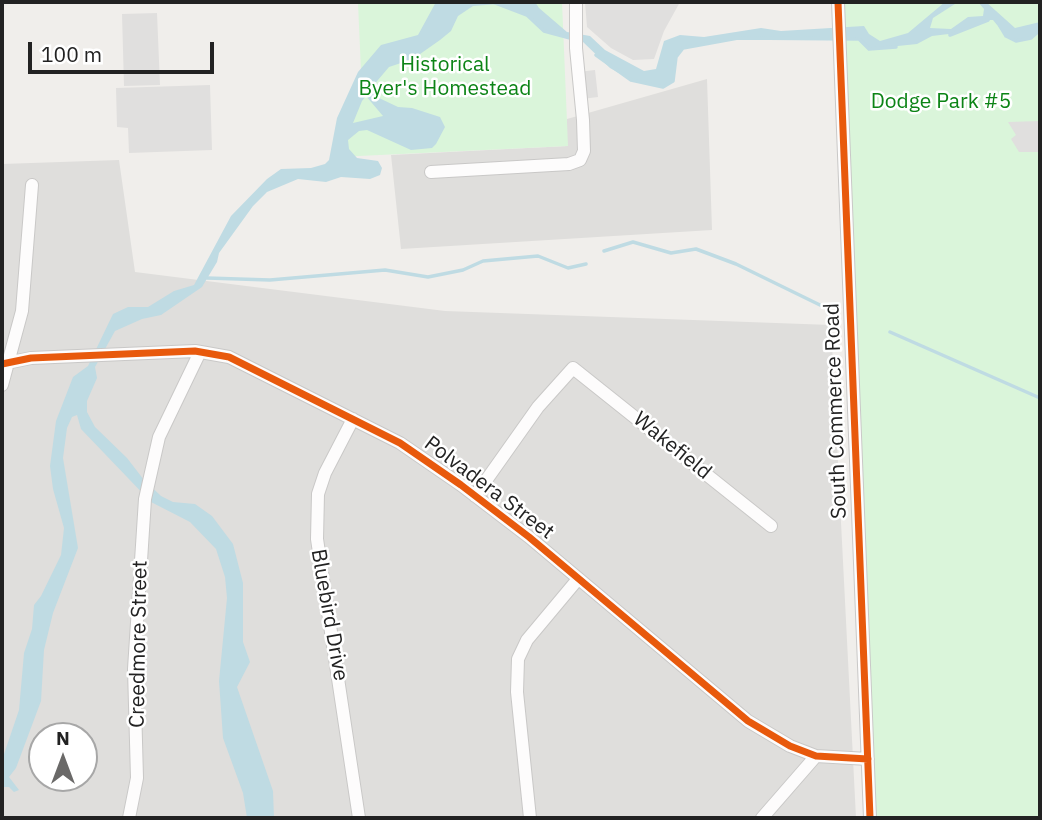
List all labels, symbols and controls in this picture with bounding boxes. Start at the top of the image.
scale bar [32,28,217,72]
text: 100 m [41,40,102,68]
park label: Historical Byer's Homestead [359,52,531,102]
park label: Dodge Park #5 [871,89,1011,115]
street label: South Commerce Road [820,303,852,519]
street label: Wakefield [628,407,716,485]
street label: Polvadera Street [419,431,559,545]
street label: Bluebird Drive [305,547,353,683]
street label: Creedmore Street [125,560,153,728]
north arrow [28,722,98,792]
text: N [56,726,70,750]

